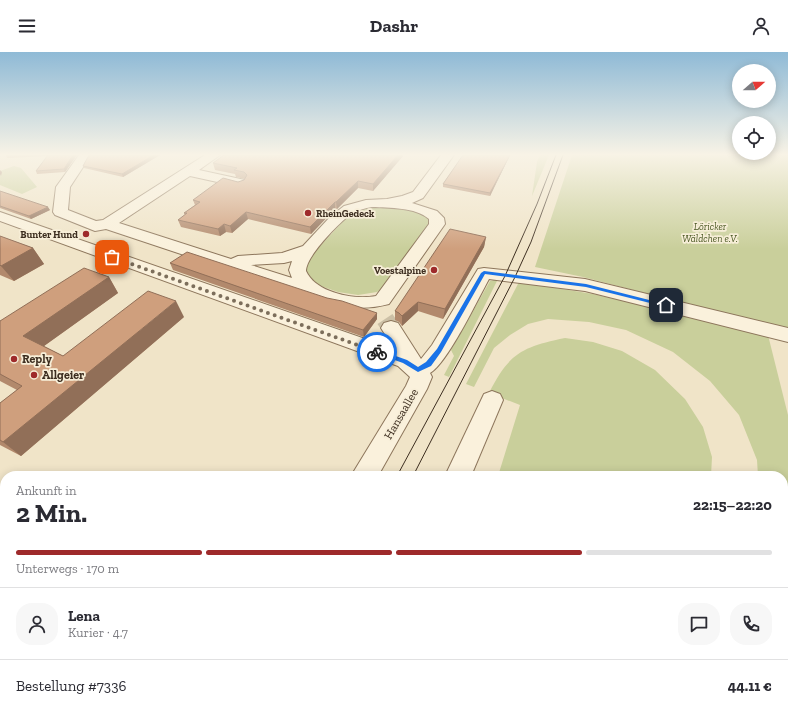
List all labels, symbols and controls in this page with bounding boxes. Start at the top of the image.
icon: menu [16,15,38,37]
text: Dashr [370,15,418,37]
icon: person [750,15,772,37]
north arrow [732,64,776,108]
map controls [732,64,776,160]
button: locate [732,116,776,160]
marker: RheinGedeck [303,208,313,218]
place label: RheinGedeck [316,208,375,220]
park label: Löricker Wäldchen e.V. [682,221,738,245]
place label: Bunter Hund [20,229,78,241]
marker: Bunter Hund [81,229,91,239]
pin [95,240,129,274]
icon: bag [101,246,123,268]
place label: Voestalpine [374,265,426,277]
marker: Voestalpine [429,265,439,275]
pin [649,288,683,322]
icon: home [655,294,677,316]
courier [357,332,397,372]
icon: bike [366,341,388,363]
place label: Reply [22,352,52,366]
marker: Reply [9,354,19,364]
place label: Allgeier [42,368,85,382]
marker: Allgeier [29,370,39,380]
street label: Hansaallee [381,386,421,442]
text: Ankunft in [16,483,76,498]
text: 22:15–22:20 [693,496,772,514]
text: 2 Min. [16,497,87,529]
text: Unterwegs · 170 m [16,561,119,576]
button: person [16,603,58,645]
button: chat [678,603,720,645]
button: phone [730,603,772,645]
text: Lena [68,607,100,625]
text: Kurier · 4.7 [68,625,128,640]
text: Bestellung #7336 [16,677,126,695]
text: 44.11 € [728,677,772,695]

